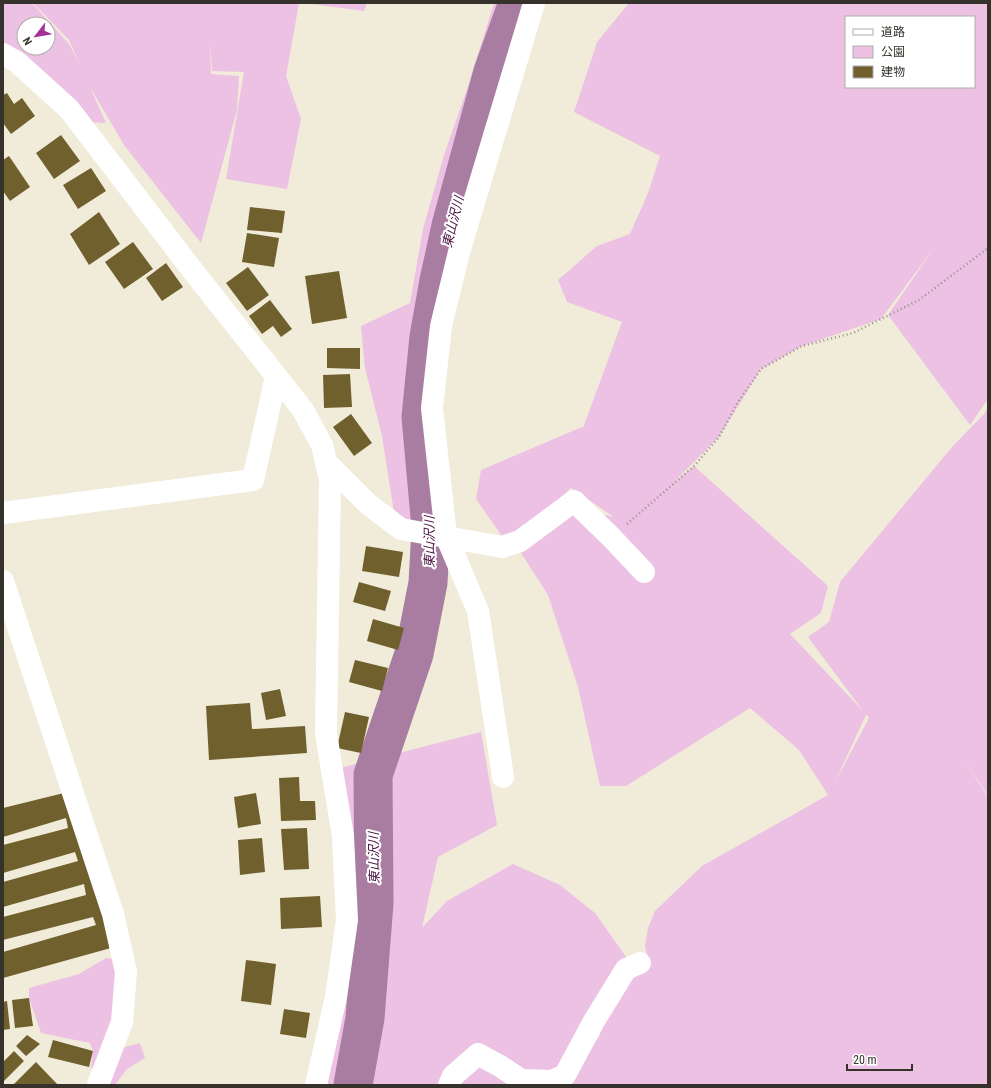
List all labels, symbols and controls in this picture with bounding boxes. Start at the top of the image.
north arrow [16,16,56,56]
legend [845,16,975,88]
text: 道路 [881,25,905,39]
text: N [20,34,35,47]
text: 公園 [881,45,905,59]
text: 建物 [881,65,905,79]
water label: 東山沢川 [439,193,467,249]
water label: 東山沢川 [422,514,437,568]
water label: 東山沢川 [366,830,382,884]
scale bar [847,1046,912,1072]
text: 20 m [853,1053,877,1067]

